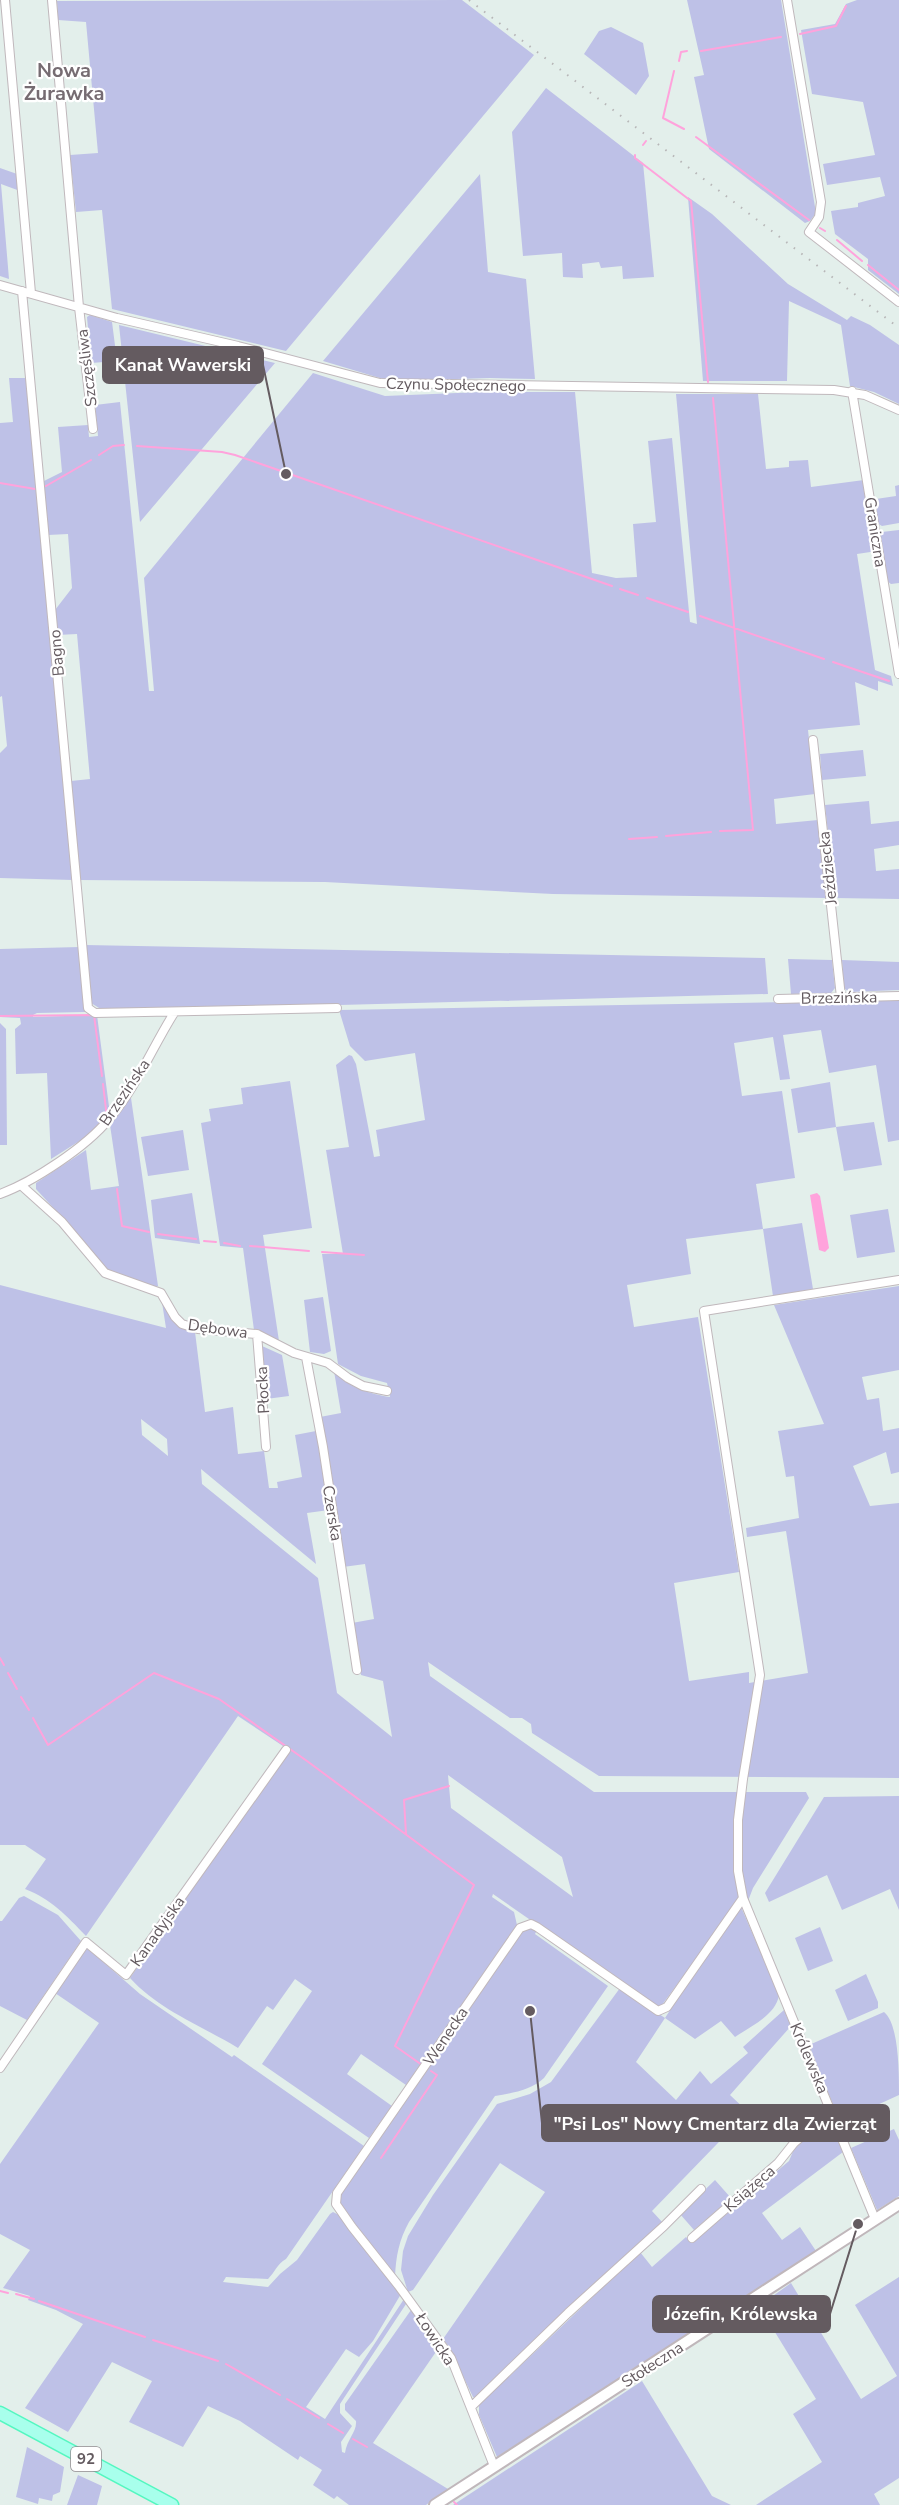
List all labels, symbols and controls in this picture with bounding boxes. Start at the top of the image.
district label: Nowa Żurawka [24,57,104,107]
street label: Szczęśliwa [71,328,103,408]
callout: Kanał Wawerski [103,347,263,383]
text: Kanał Wawerski [115,353,251,377]
street label: Czynu Społecznego [386,373,526,397]
street label: Graniczna [859,495,891,569]
street label: Bagno [44,629,70,677]
street label: Jeździecka [813,830,843,907]
street label: Brzezińska [801,986,878,1010]
street label: Brzezińska [94,1055,155,1130]
street label: Dębowa [186,1314,249,1344]
street label: Płocka [251,1366,275,1414]
street label: Czerska [317,1484,347,1543]
street label: Kanadyjska [125,1892,190,1971]
street label: Wenecka [418,2003,474,2070]
street label: Królewska [784,2020,834,2097]
callout: "Psi Los" Nowy Cmentarz dla Zwierząt [542,2105,889,2141]
text: "Psi Los" Nowy Cmentarz dla Zwierząt [554,2112,877,2136]
street label: Książęca [719,2160,780,2217]
callout: Józefin, Królewska [653,2296,830,2332]
text: Józefin, Królewska [663,2302,818,2326]
street label: Łowicka [409,2308,460,2370]
street label: Stołeczna [617,2337,688,2393]
road number: 92 [71,2447,101,2471]

